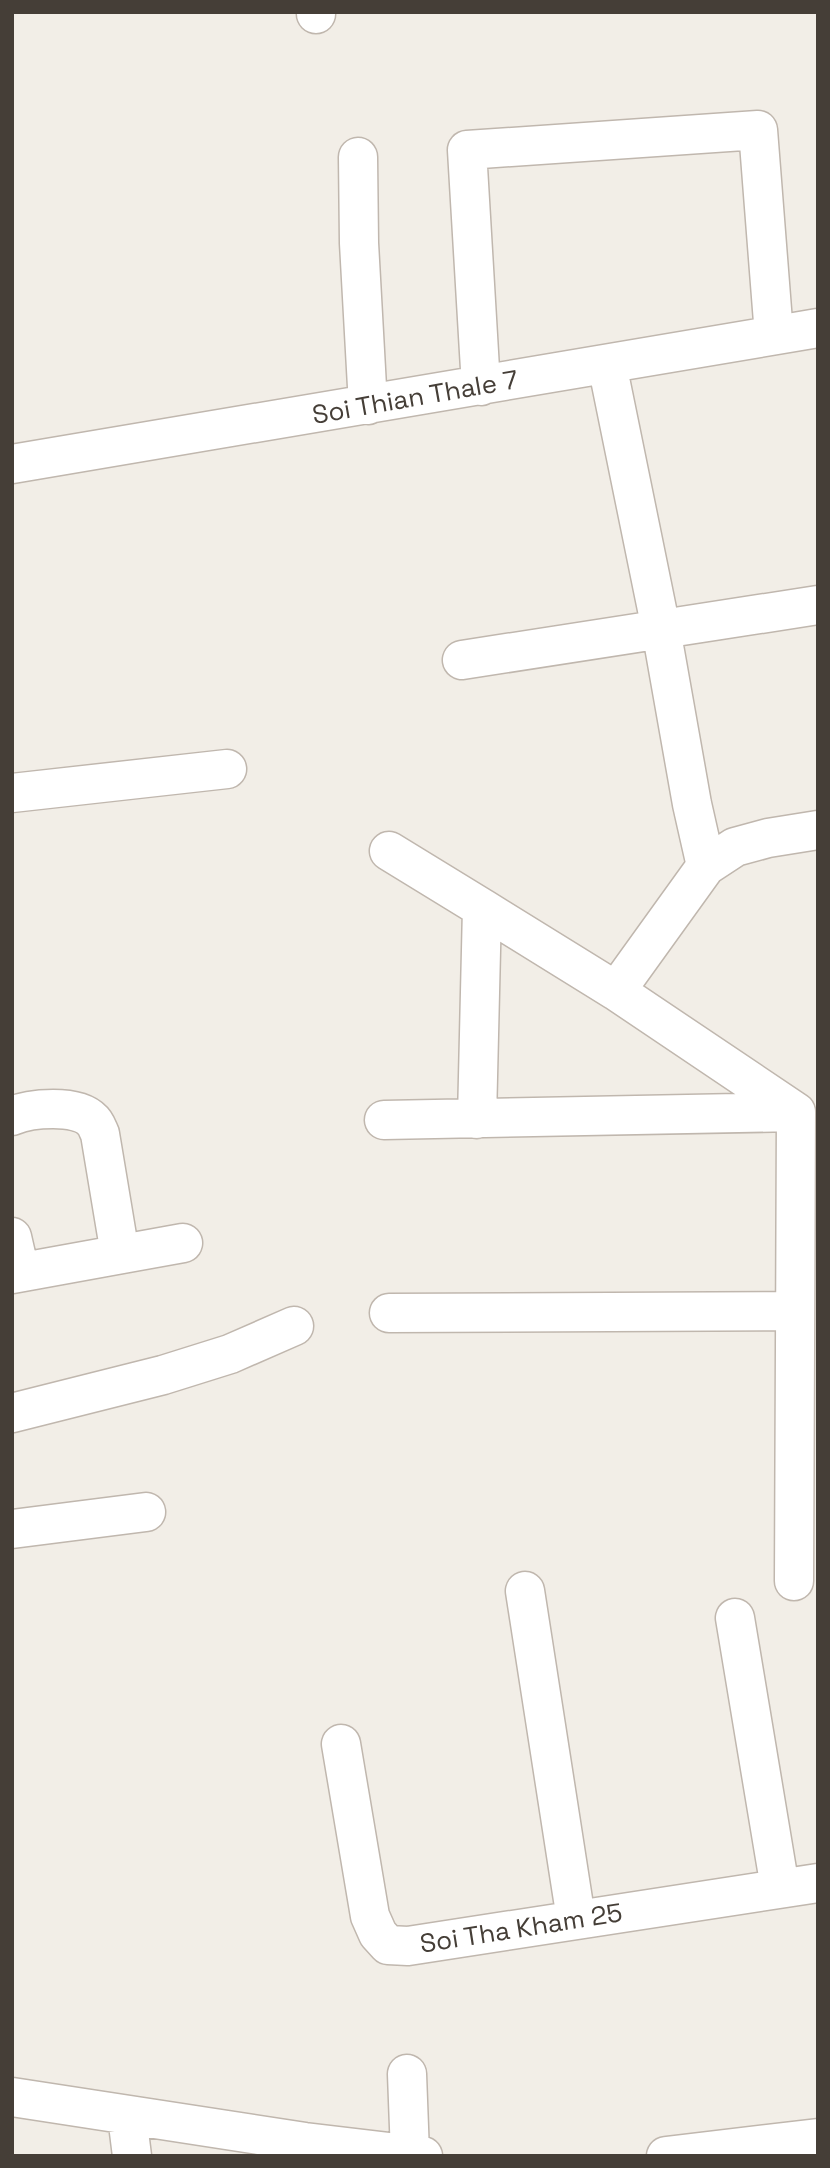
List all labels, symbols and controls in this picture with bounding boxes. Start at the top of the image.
street label: Soi Thian Thale 7 [310,362,520,432]
street label: Soi Tha Kham 25 [417,1895,625,1961]

